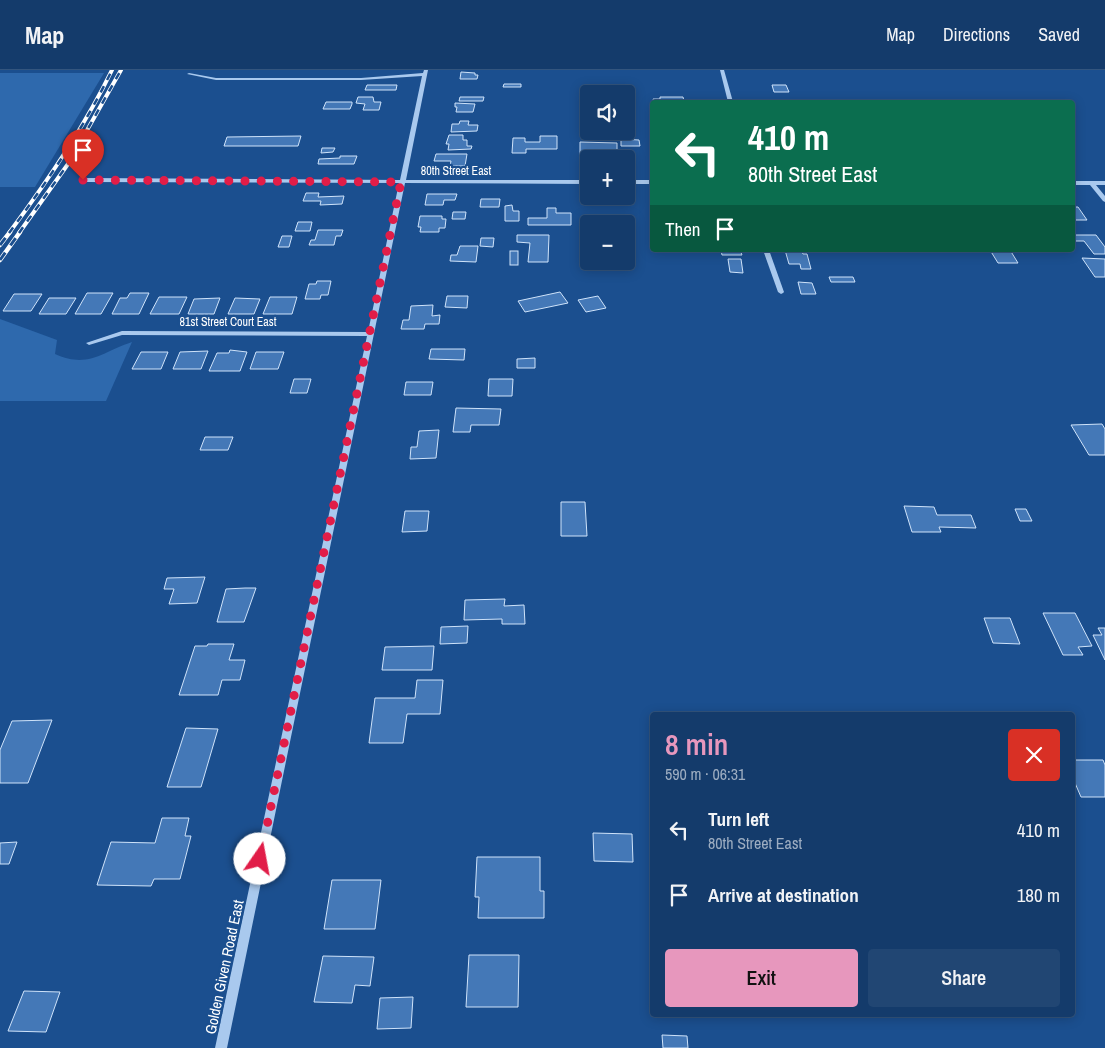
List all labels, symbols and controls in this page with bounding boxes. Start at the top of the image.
text: Map [25,19,64,51]
text: Map [886,22,915,47]
text: Directions [943,22,1010,47]
text: Saved [1038,22,1080,47]
map controls [580,85,635,270]
button: sound [580,85,635,140]
text: 410 m [748,114,829,161]
icon: left [665,120,730,185]
pin [62,129,104,180]
icon: arrive [69,136,97,164]
button: + [580,150,635,205]
text: 80th Street East [748,159,877,189]
street label: 80th Street East [421,163,492,179]
button: − [580,215,635,270]
icon: arrive [711,215,739,243]
text: Then [665,216,701,242]
street label: 81st Street Court East [180,314,277,330]
text: 8 min [665,724,728,764]
button: close [1008,729,1060,781]
text: 590 m · 06:31 [665,763,745,785]
text: Turn left [708,806,769,832]
icon: left [665,816,693,844]
text: 410 m [1017,817,1060,843]
position arrow [233,832,285,884]
text: 80th Street East [708,832,802,854]
icon: arrive [665,881,693,909]
text: Arrive at destination [708,882,859,908]
text: 180 m [1017,882,1060,908]
street label: Golden Given Road East [200,897,249,1036]
button: Exit [665,949,858,1007]
button: Share [868,949,1060,1007]

